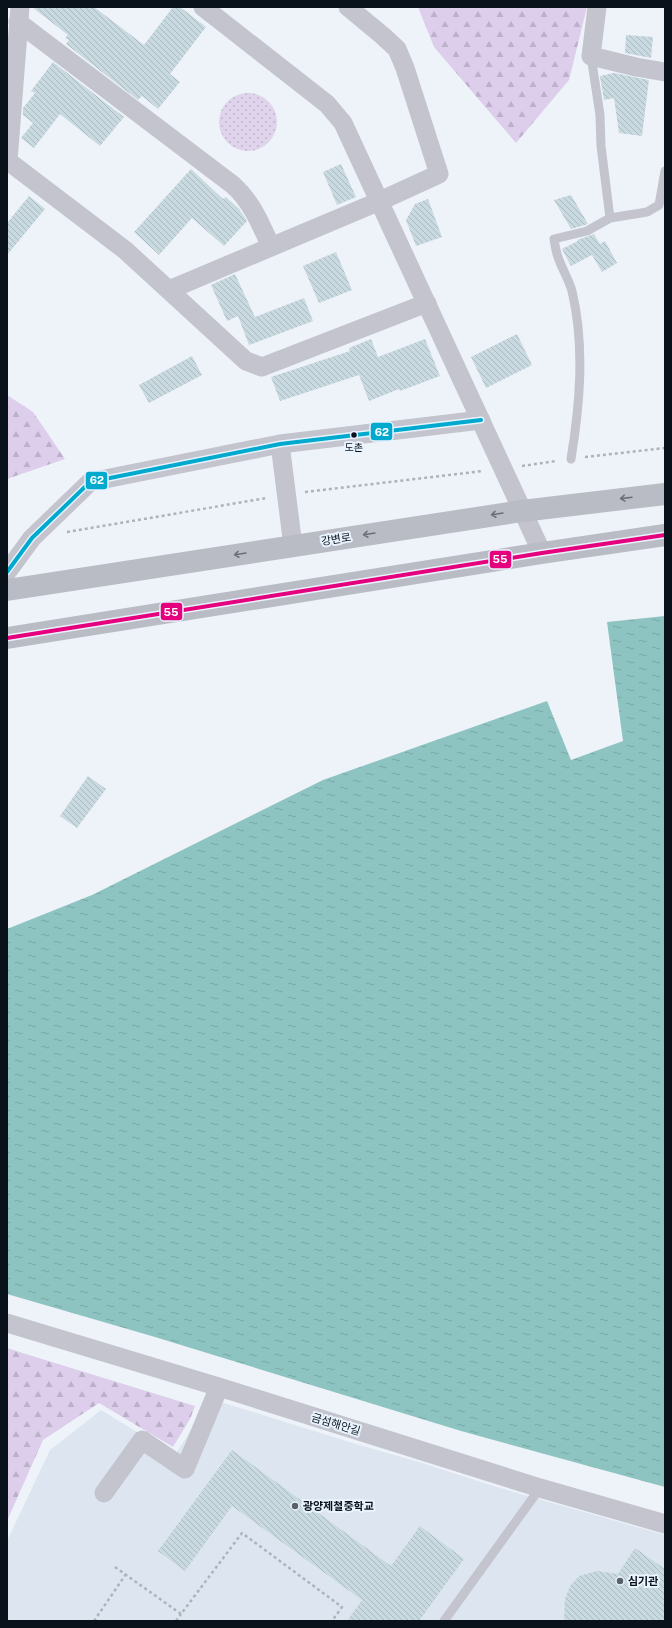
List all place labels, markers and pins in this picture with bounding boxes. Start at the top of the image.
marker: 도촌 [349,430,359,440]
place label: 도촌 [345,441,363,453]
place label: 광양제철중학교 [303,1500,374,1512]
marker: 광양제철중학교 [290,1501,300,1511]
place label: 심기관 [628,1575,658,1587]
marker: 심기관 [615,1576,625,1586]

